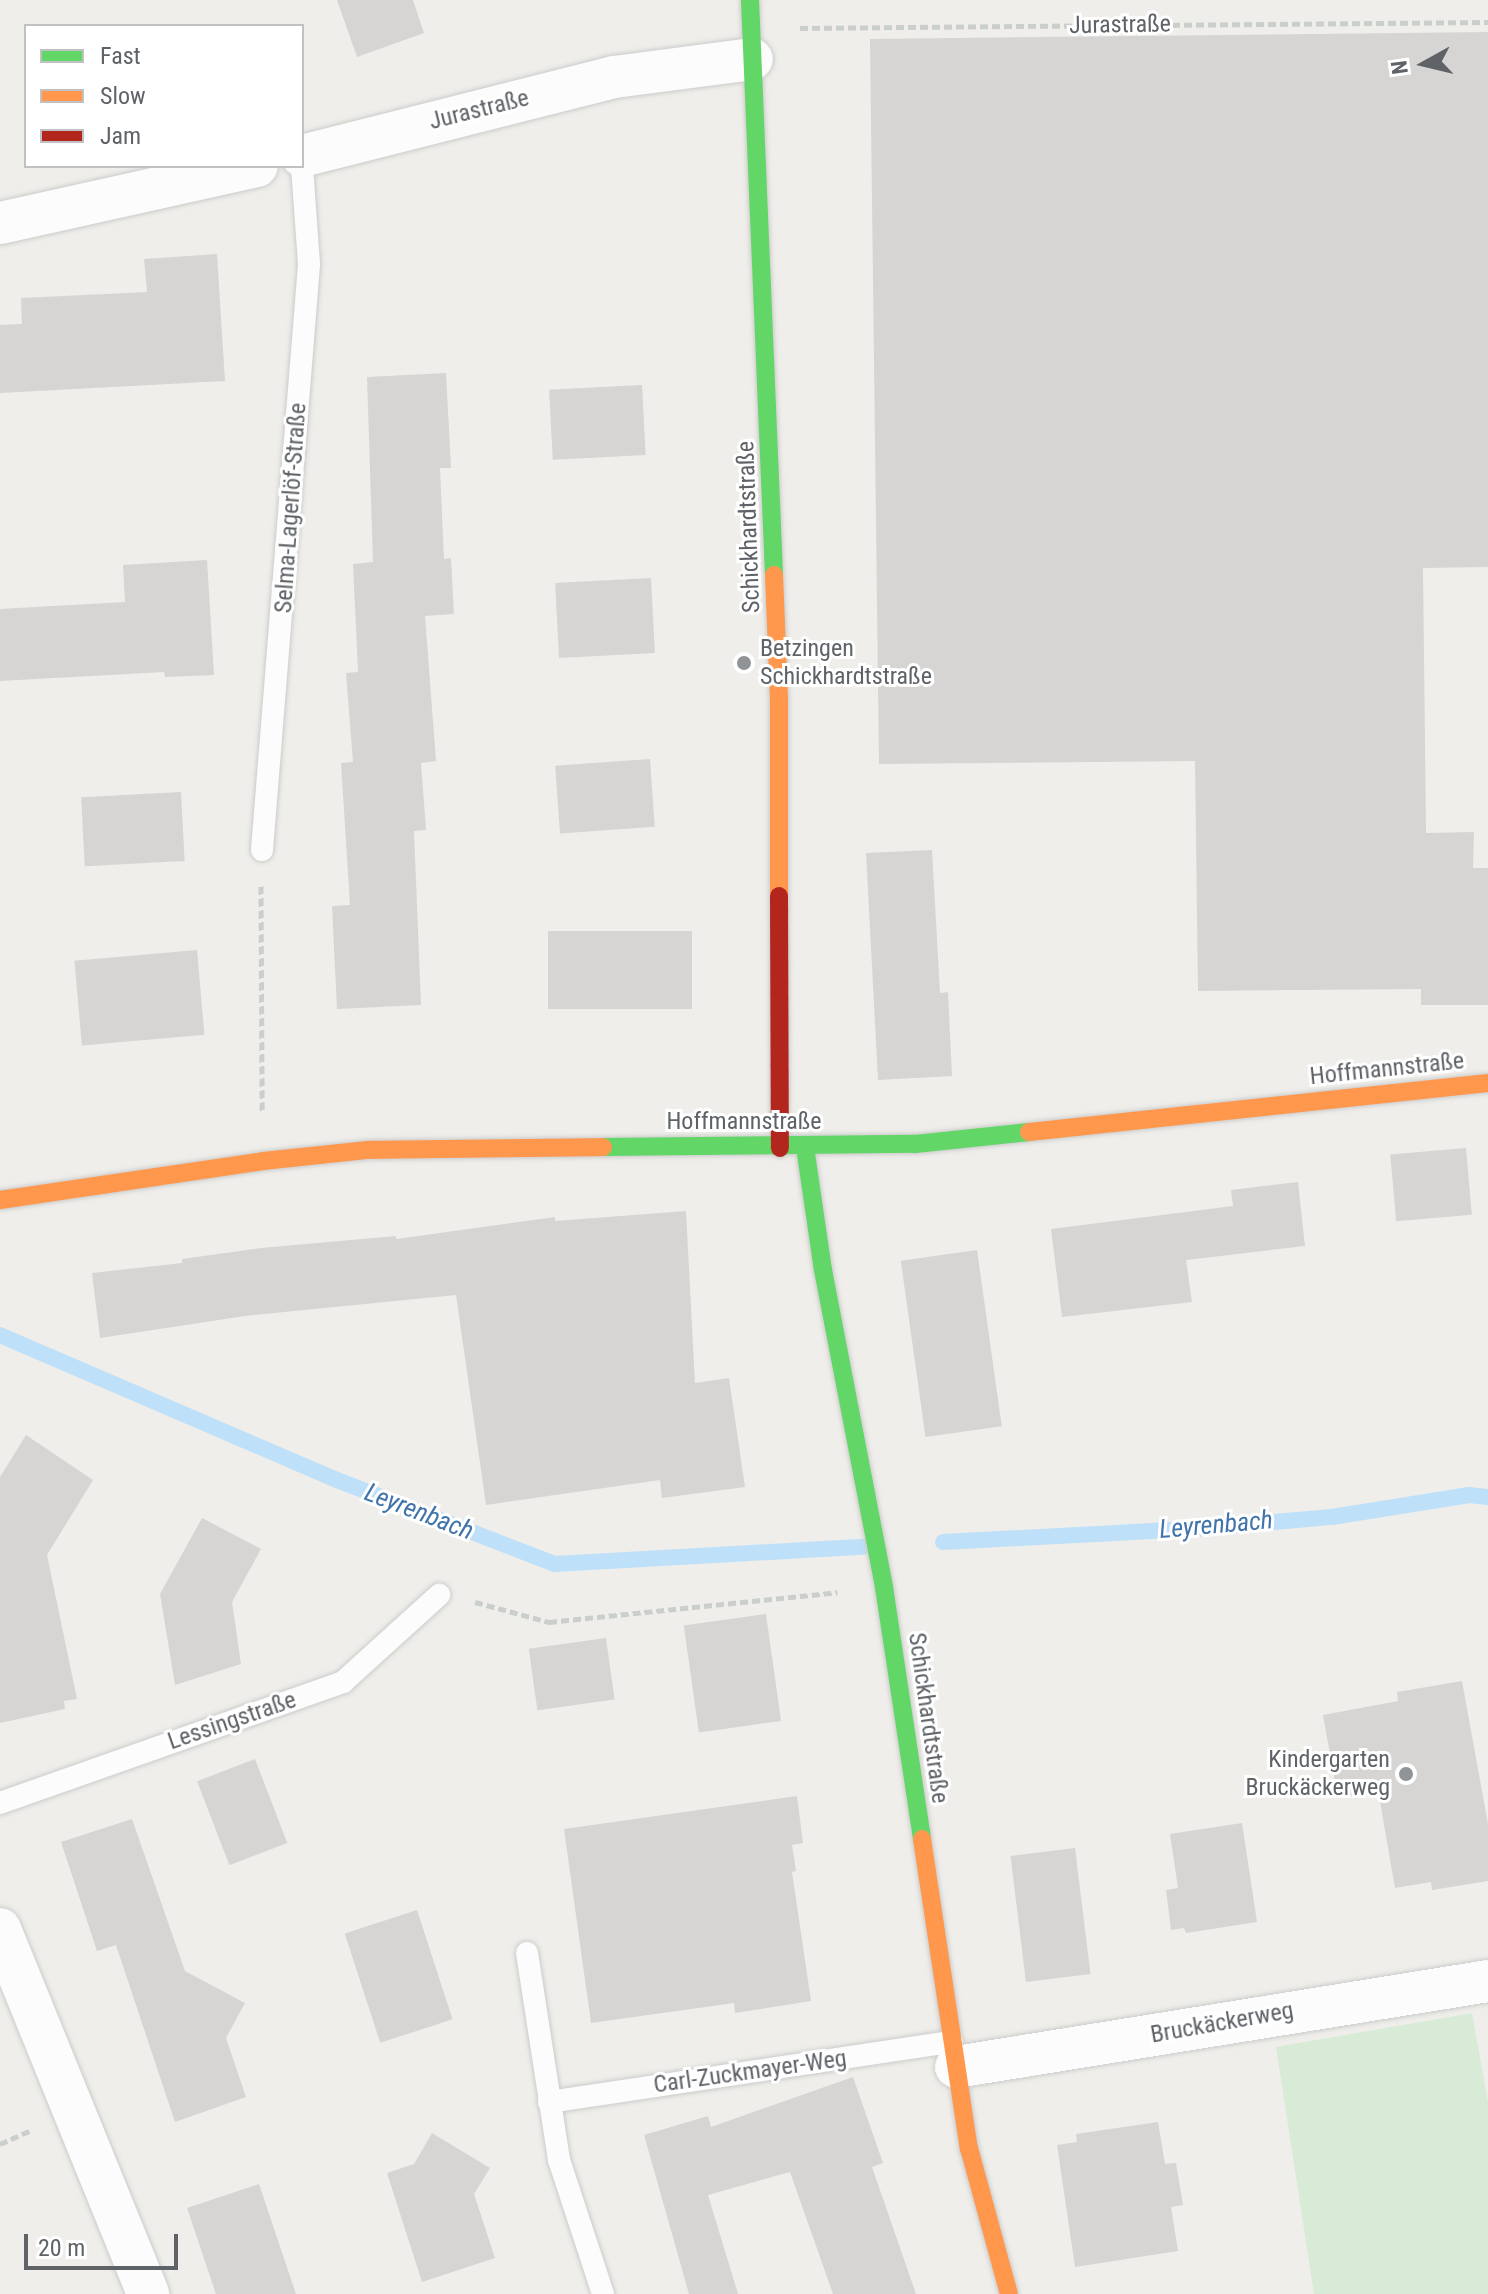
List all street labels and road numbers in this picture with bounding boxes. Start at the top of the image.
street label: Jurastraße [1069,10,1171,40]
street label: Jurastraße [426,84,532,136]
street label: Selma-Lagerlöf-Straße [269,402,313,614]
street label: Schickhardtstraße [732,441,766,613]
street label: Hoffmannstraße [1308,1047,1466,1091]
street label: Hoffmannstraße [666,1108,822,1136]
street label: Schickhardtstraße [902,1631,954,1805]
street label: Lessingstraße [164,1686,300,1756]
street label: Bruckäckerweg [1148,1996,1296,2050]
street label: Carl-Zuckmayer-Weg [652,2044,848,2100]

